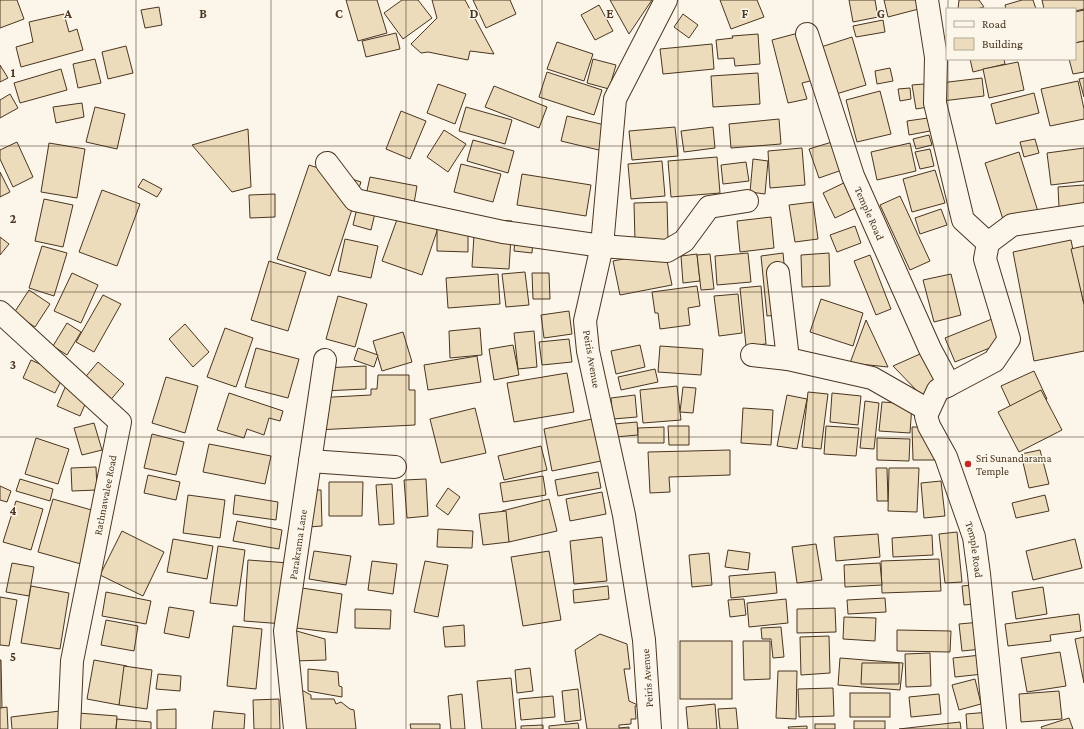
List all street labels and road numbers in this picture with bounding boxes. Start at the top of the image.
street label: Temple Road [852,185,887,242]
street label: Peiris Avenue [581,329,603,389]
street label: Rathnawalee Road [91,454,119,536]
street label: Parakrama Lane [287,508,309,580]
street label: Temple Road [963,520,985,578]
street label: Peiris Avenue [639,648,655,708]

